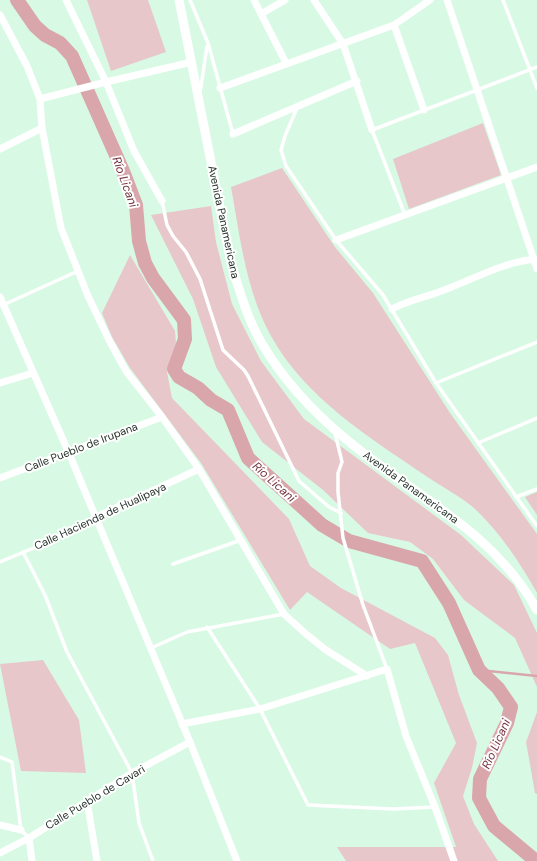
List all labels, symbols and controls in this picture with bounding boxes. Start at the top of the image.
water label: Río Licani [108,154,142,211]
street label: Avenida Panamericana [205,164,243,280]
street label: Calle Pueblo de Irupana [23,419,139,475]
street label: Avenida Panamericana [360,448,462,526]
water label: Río Licani [249,458,300,506]
street label: Calle Hacienda de Hualipaya [32,479,168,553]
water label: Río Licani [478,716,515,771]
street label: Calle Pueblo de Cavari [43,762,147,832]

